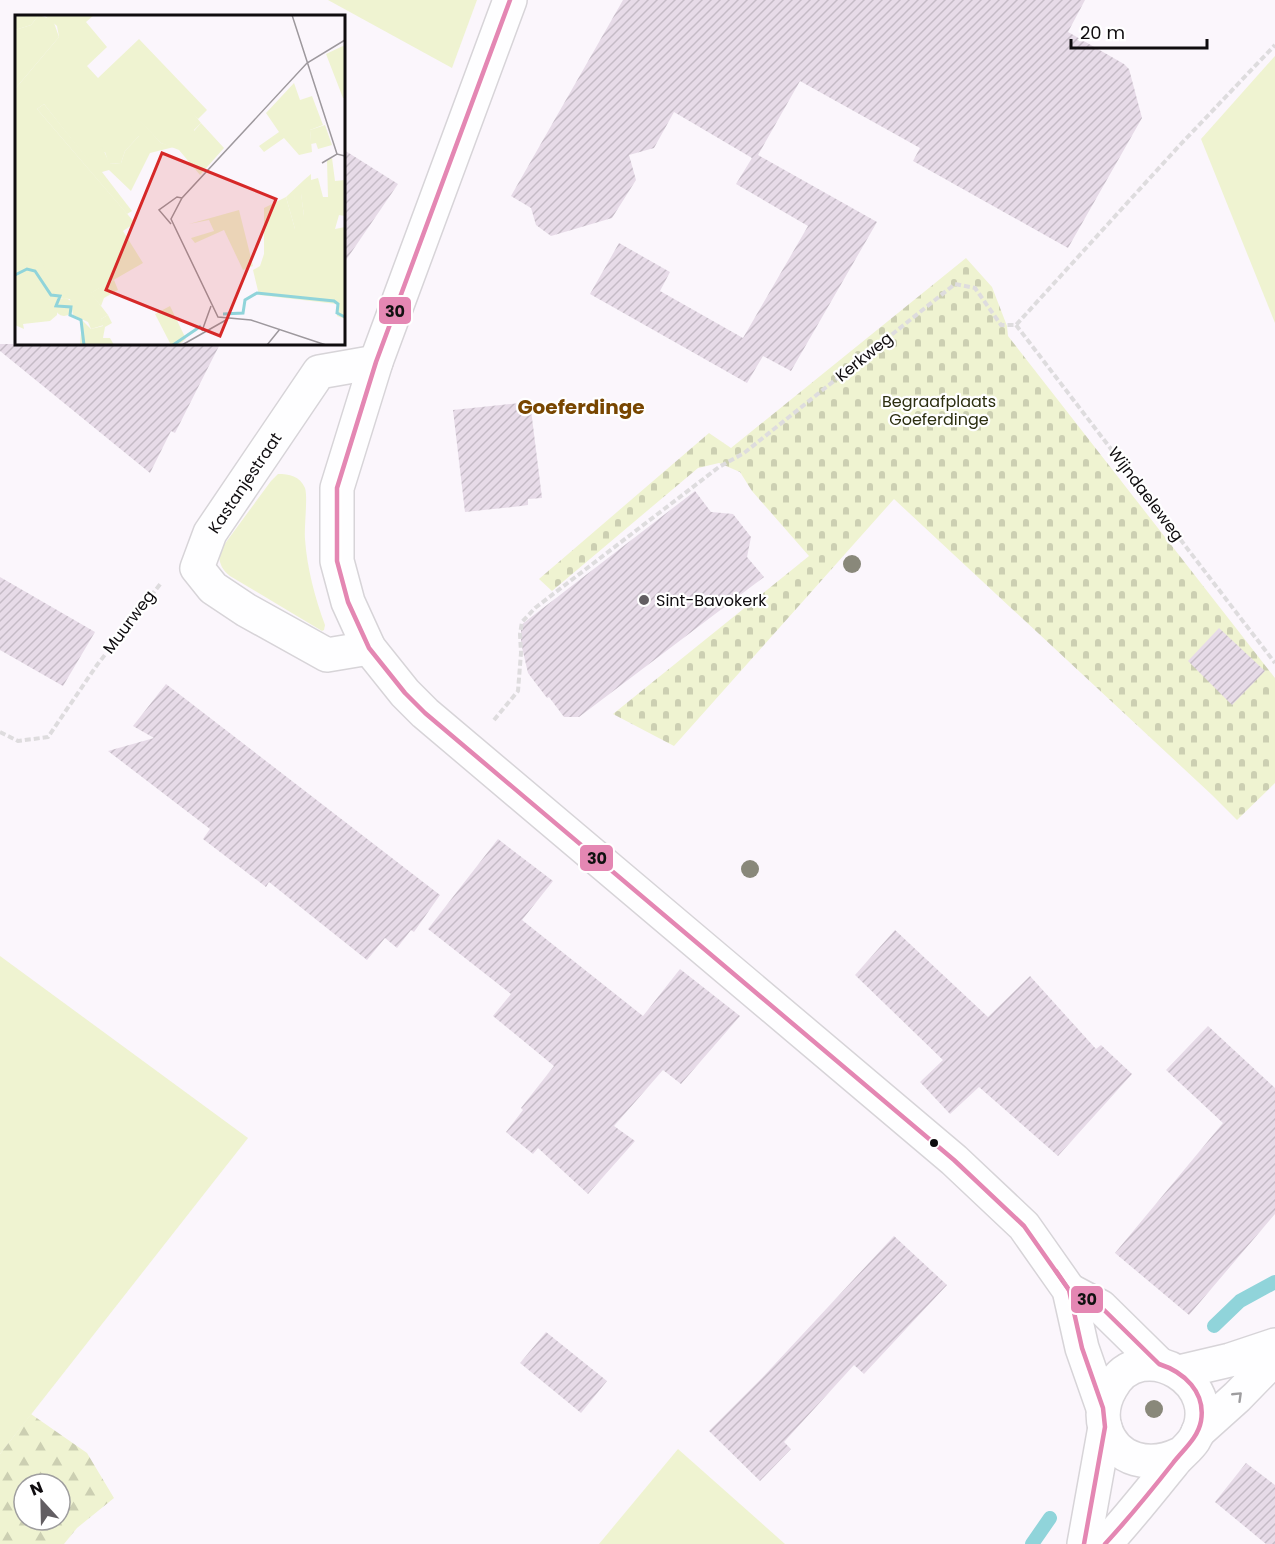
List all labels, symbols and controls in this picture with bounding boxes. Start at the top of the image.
scale bar [1071,12,1208,50]
inset map [15,15,345,345]
text: 20 m [1080,20,1125,45]
line badge: 30 [378,296,412,325]
text: 30 [385,300,405,323]
street label: Kerkweg [831,327,897,387]
park label: Begraafplaats Goeferdinge [882,390,996,431]
district label: Goeferdinge [517,393,645,421]
street label: Kastanjestraat [203,428,287,538]
street label: Wijndaeleweg [1103,442,1189,546]
street label: Muurweg [98,585,160,659]
place label: Sint-Bavokerk [656,589,767,612]
marker: Sint-Bavokerk [637,593,651,607]
line badge: 30 [579,844,614,872]
text: 30 [587,847,607,870]
unlabelled marker [928,1137,940,1149]
line badge: 30 [1070,1285,1104,1314]
text: 30 [1077,1288,1097,1311]
one-way arrow [1231,1392,1241,1403]
north arrow [12,1472,72,1532]
text: N [27,1476,46,1501]

